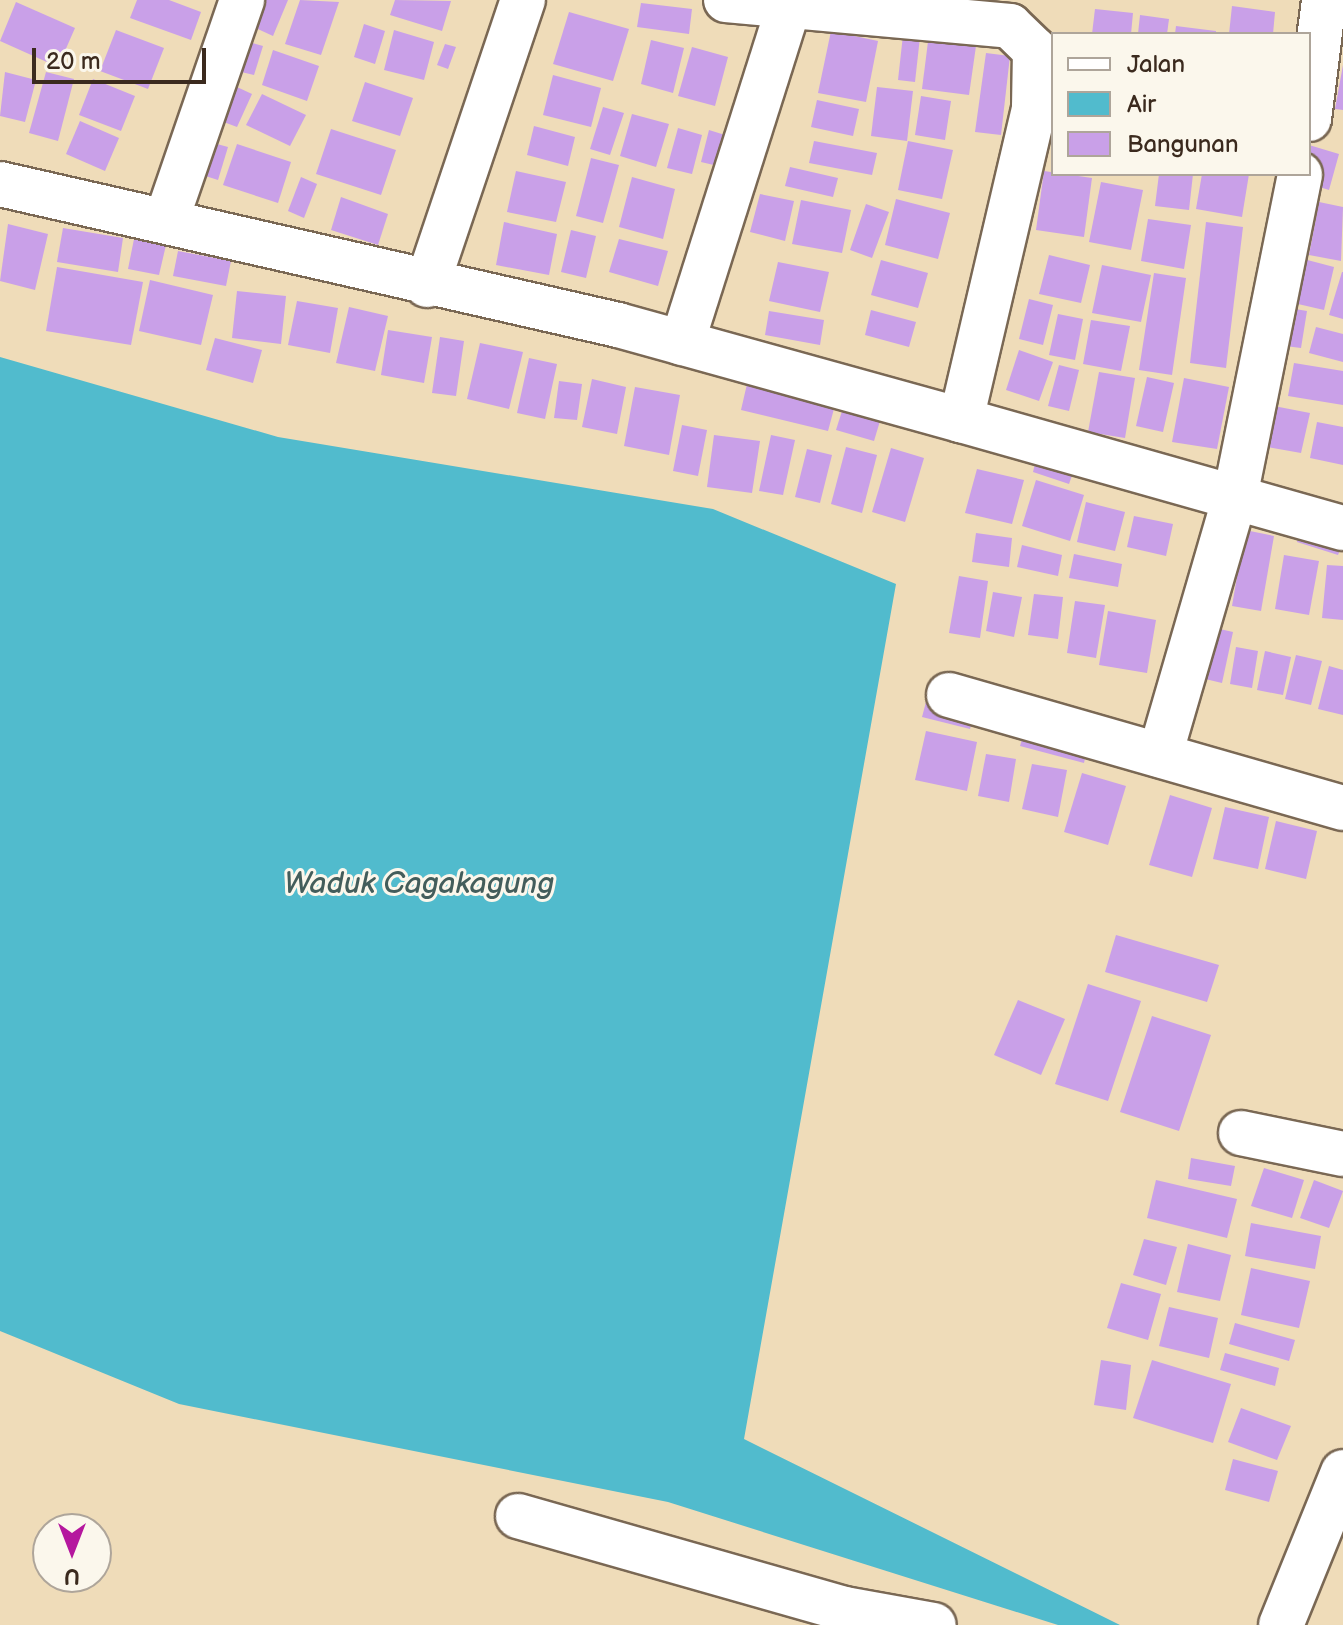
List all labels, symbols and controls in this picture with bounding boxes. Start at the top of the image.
scale bar [36,32,210,82]
legend [1051,32,1311,176]
text: 20 m [46,47,101,76]
text: Jalan [1127,50,1185,79]
text: Air [1127,90,1156,119]
text: Bangunan [1127,130,1238,159]
water label: Waduk Cagakagung [284,866,554,902]
north arrow [32,1513,112,1593]
text: U [64,1562,80,1589]

